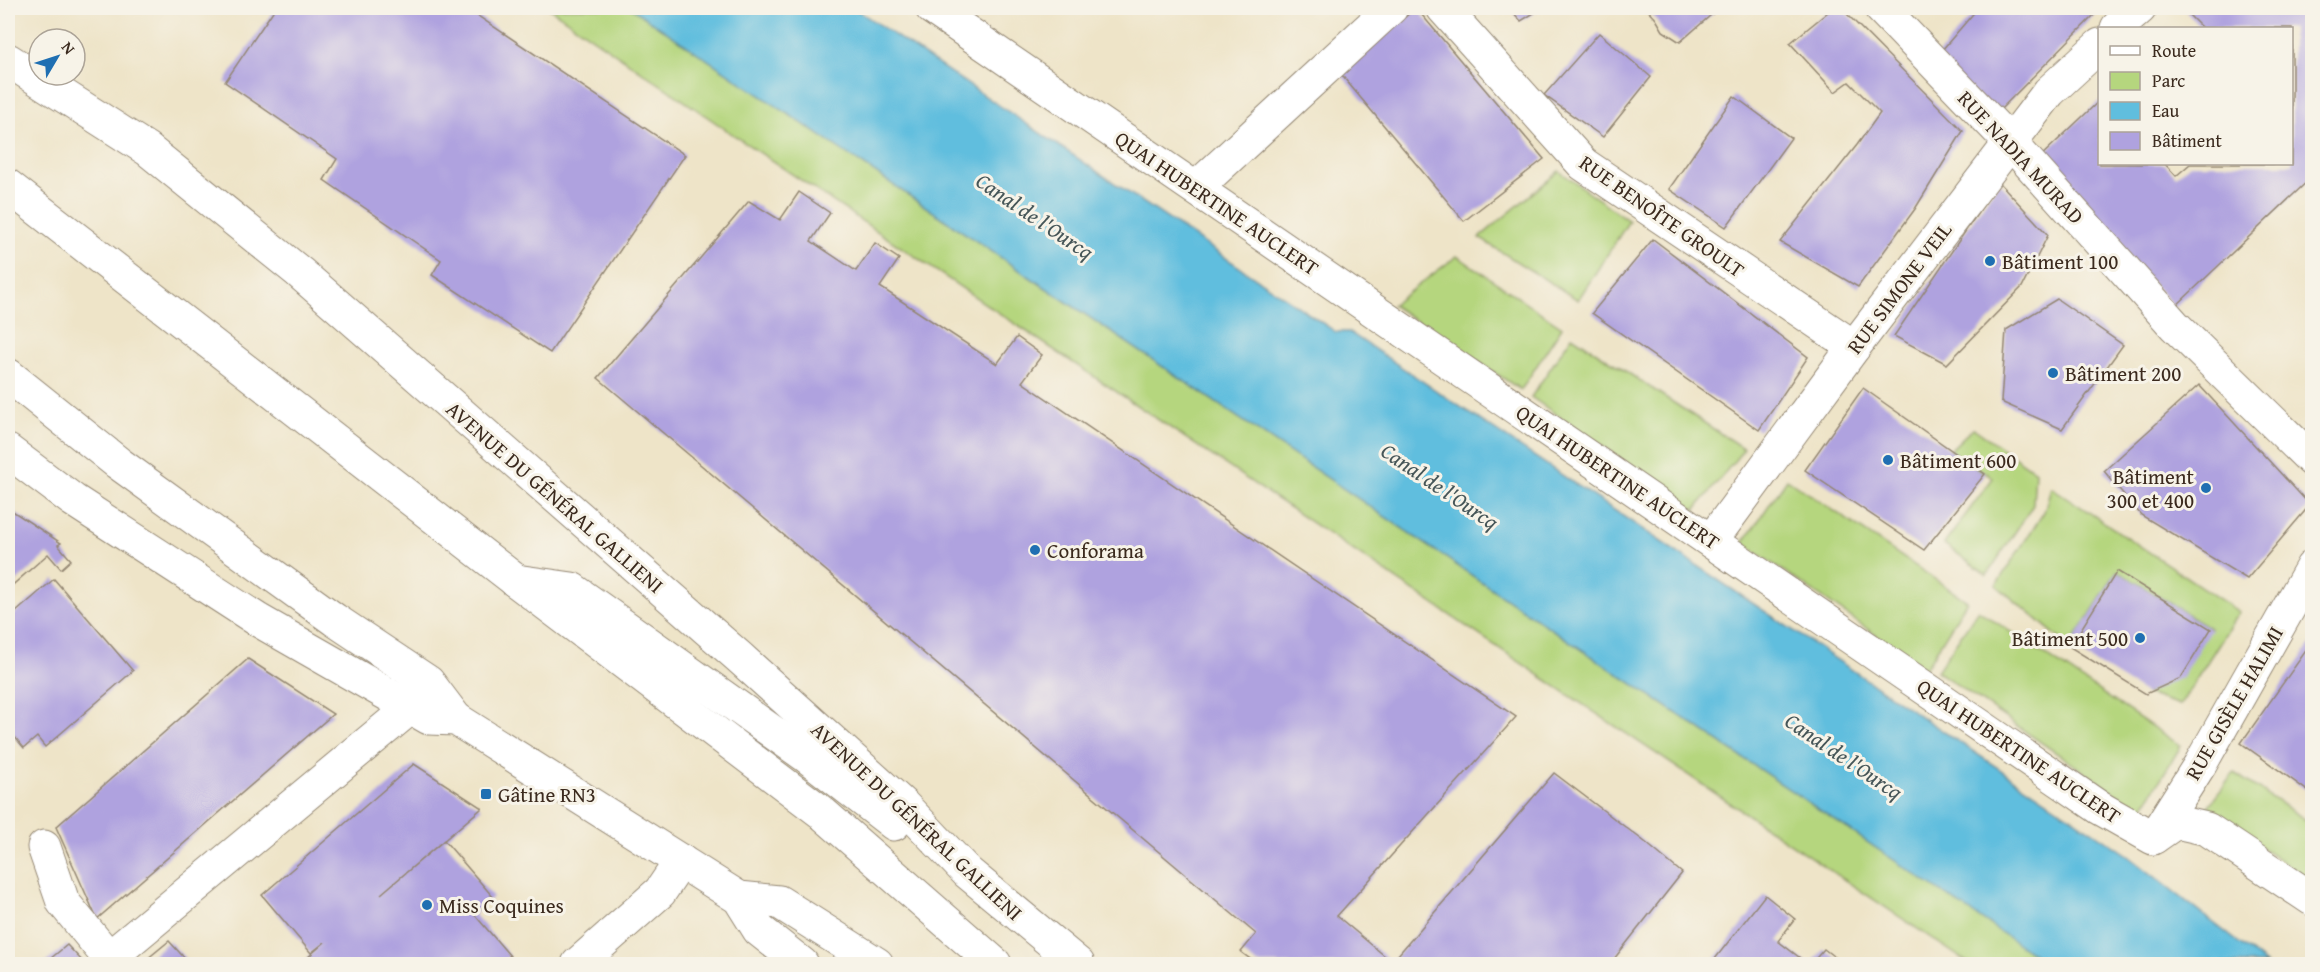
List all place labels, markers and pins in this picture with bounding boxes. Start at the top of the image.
place label: Bâtiment 100 [2002,246,2118,277]
marker: Bâtiment 100 [1983,254,1997,268]
place label: Bâtiment 200 [2065,358,2181,389]
marker: Bâtiment 200 [2046,366,2060,380]
place label: Bâtiment 600 [1900,445,2016,476]
marker: Bâtiment 600 [1881,453,1895,467]
place label: Bâtiment 300 et 400 [2107,461,2195,516]
marker: Bâtiment 300 et 400 [2199,481,2213,495]
place label: Conforama [1047,535,1144,566]
marker: Conforama [1028,543,1042,557]
place label: Bâtiment 500 [2012,623,2128,654]
marker: Bâtiment 500 [2133,631,2147,645]
place label: Gâtine RN3 [498,779,596,810]
marker: Gâtine RN3 [479,787,493,801]
place label: Miss Coquines [439,890,564,921]
marker: Miss Coquines [420,898,434,912]

